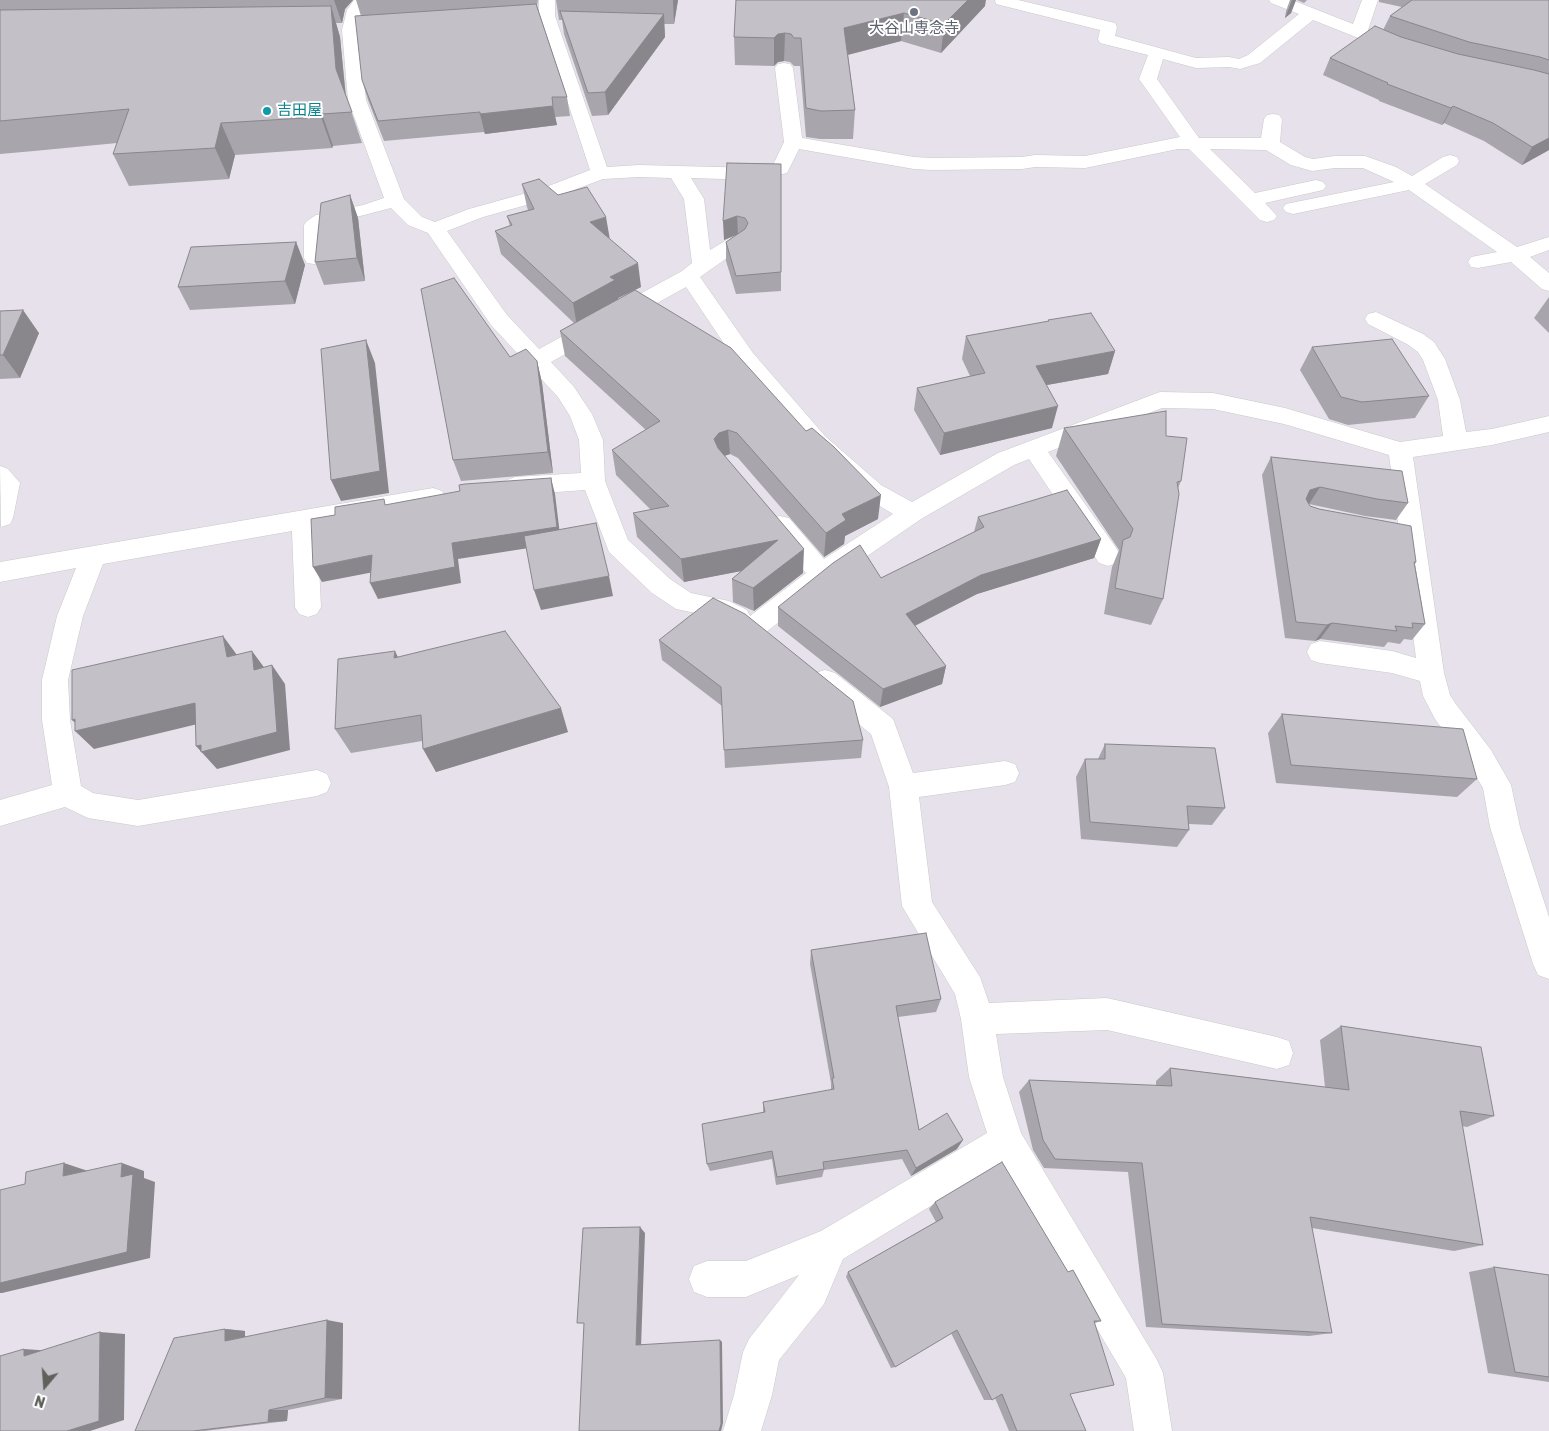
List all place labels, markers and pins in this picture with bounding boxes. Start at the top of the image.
marker: 大谷山専念寺 [908,6,920,18]
place label: 大谷山専念寺 [869,20,959,38]
place label: 吉田屋 [277,102,322,120]
marker: 吉田屋 [261,105,273,117]

